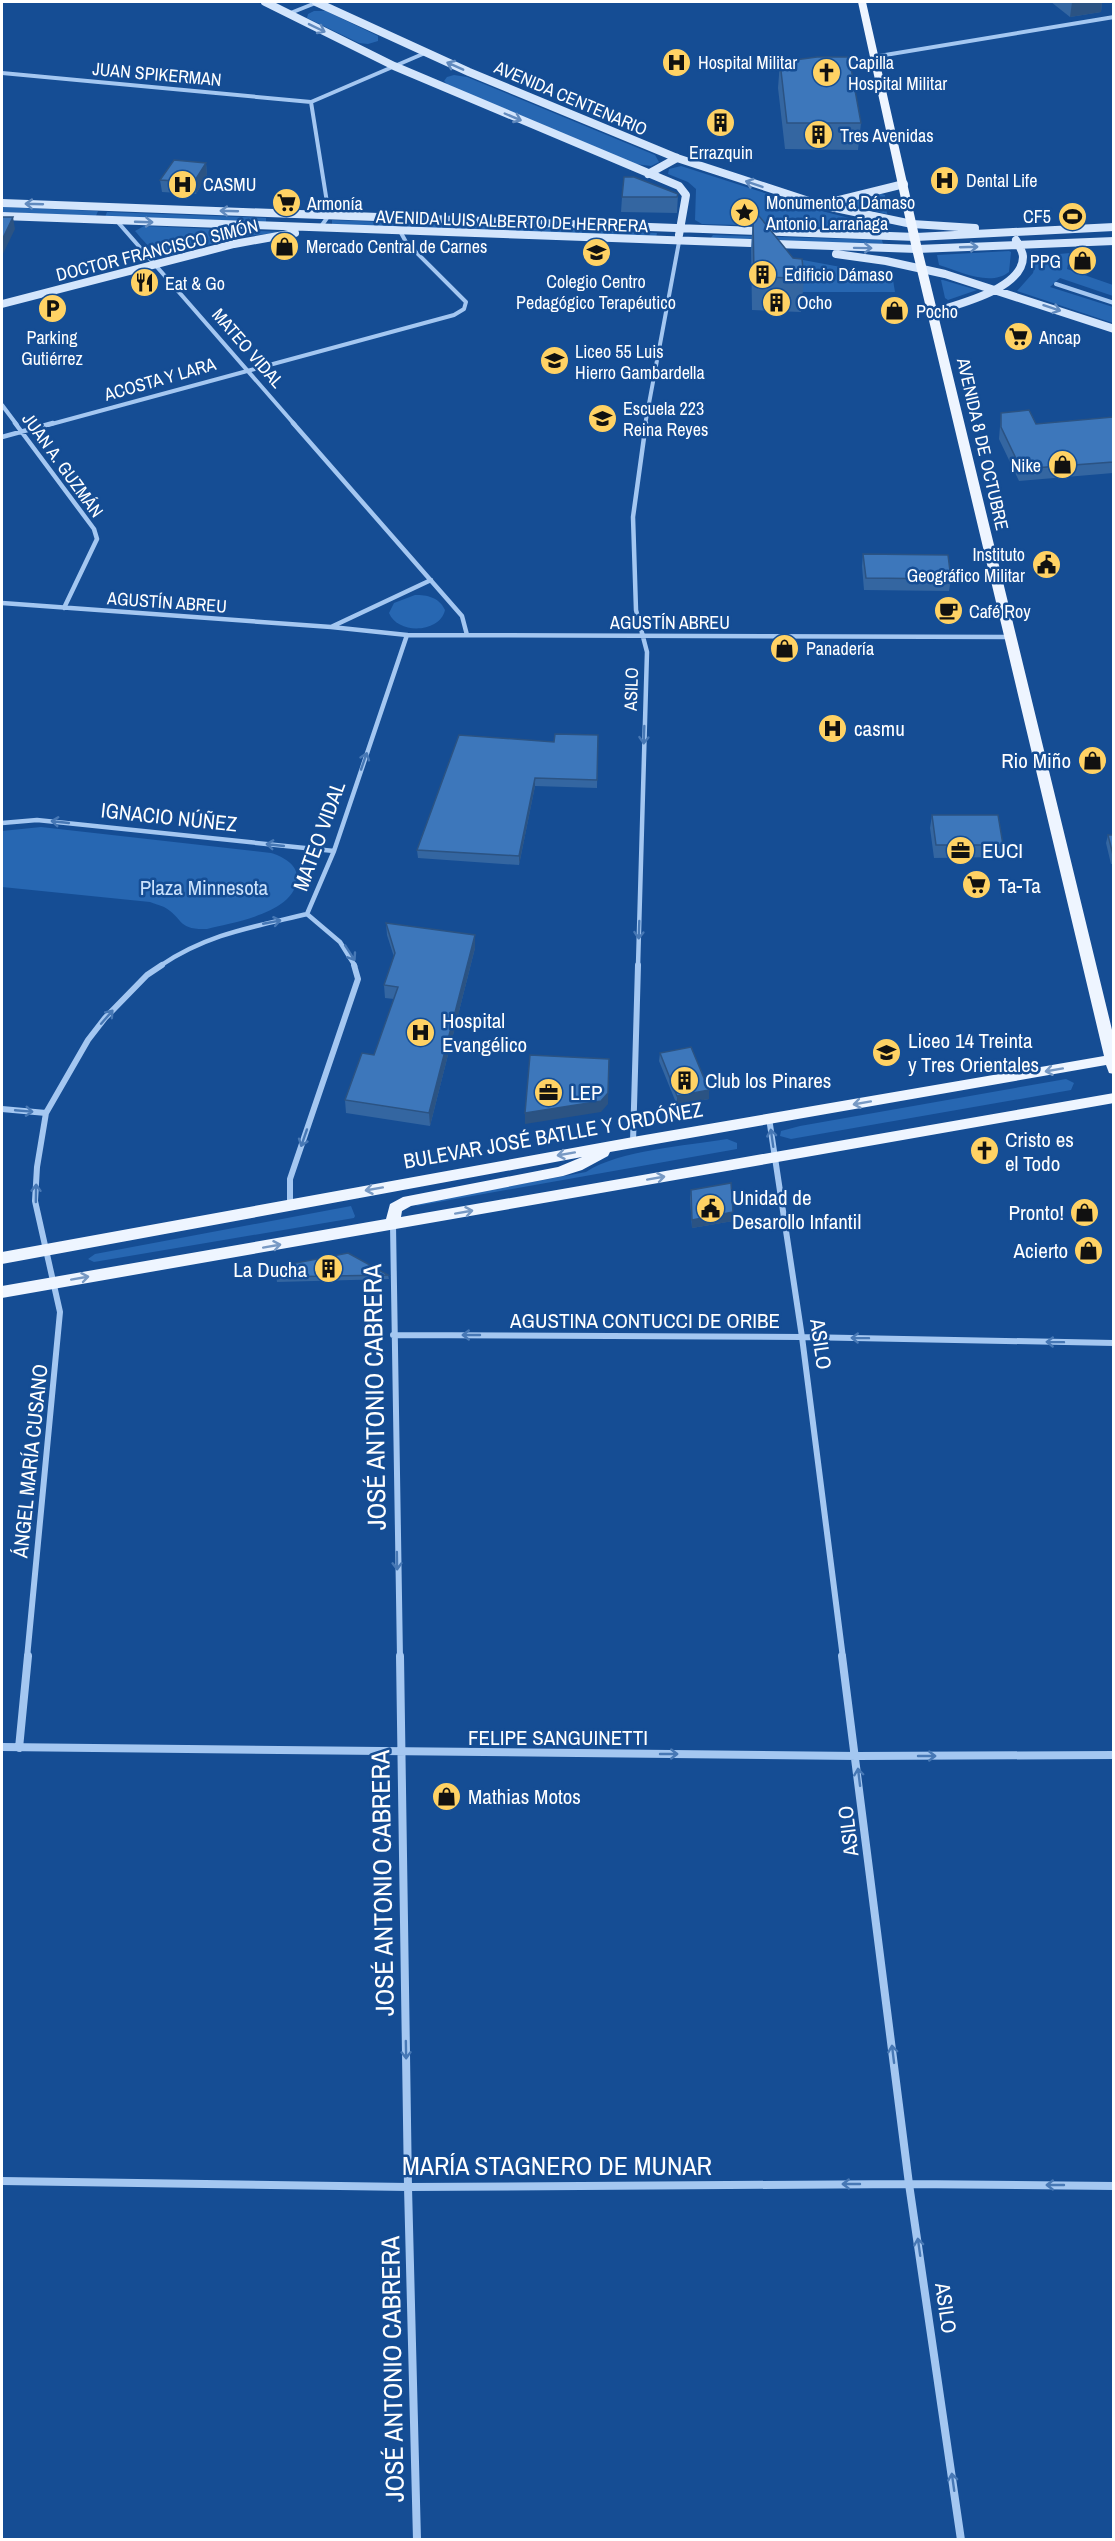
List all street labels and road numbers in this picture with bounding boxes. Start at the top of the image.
street label: AVENIDA CENTENARIO [490,54,651,142]
street label: JUAN SPIKERMAN [91,56,223,92]
street label: AVENIDA LUIS ALBERTO DE HERRERA [374,204,649,238]
street label: DOCTOR FRANCISCO SIMÓN [53,213,261,287]
street label: MATEO VIDAL [206,303,290,393]
street label: ACOSTA Y LARA [100,351,219,407]
street label: AVENIDA 8 DE OCTUBRE [951,354,1015,533]
street label: JUAN A. GUZMÁN [16,408,110,522]
street label: AGUSTÍN ABREU [105,585,228,619]
street label: AGUSTÍN ABREU [609,610,730,635]
street label: ASILO [618,667,644,712]
street label: MATEO VIDAL [286,777,352,895]
street label: IGNACIO NÚÑEZ [99,795,239,839]
street label: BULEVAR JOSÉ BATLLE Y ORDÓÑEZ [401,1094,705,1176]
street label: JOSÉ ANTONIO CABRERA [354,1263,394,1530]
street label: AGUSTINA CONTUCCI DE ORIBE [509,1306,780,1335]
street label: ASILO [803,1316,839,1371]
street label: ÁNGEL MARÍA CUSANO [5,1363,55,1560]
street label: FELIPE SANGUINETTI [468,1723,648,1752]
street label: JOSÉ ANTONIO CABRERA [362,1749,402,2016]
street label: ASILO [831,1804,866,1859]
street label: MARÍA STAGNERO DE MUNAR [402,2148,712,2183]
street label: JOSÉ ANTONIO CABRERA [372,2235,412,2502]
street label: ASILO [928,2280,964,2335]

